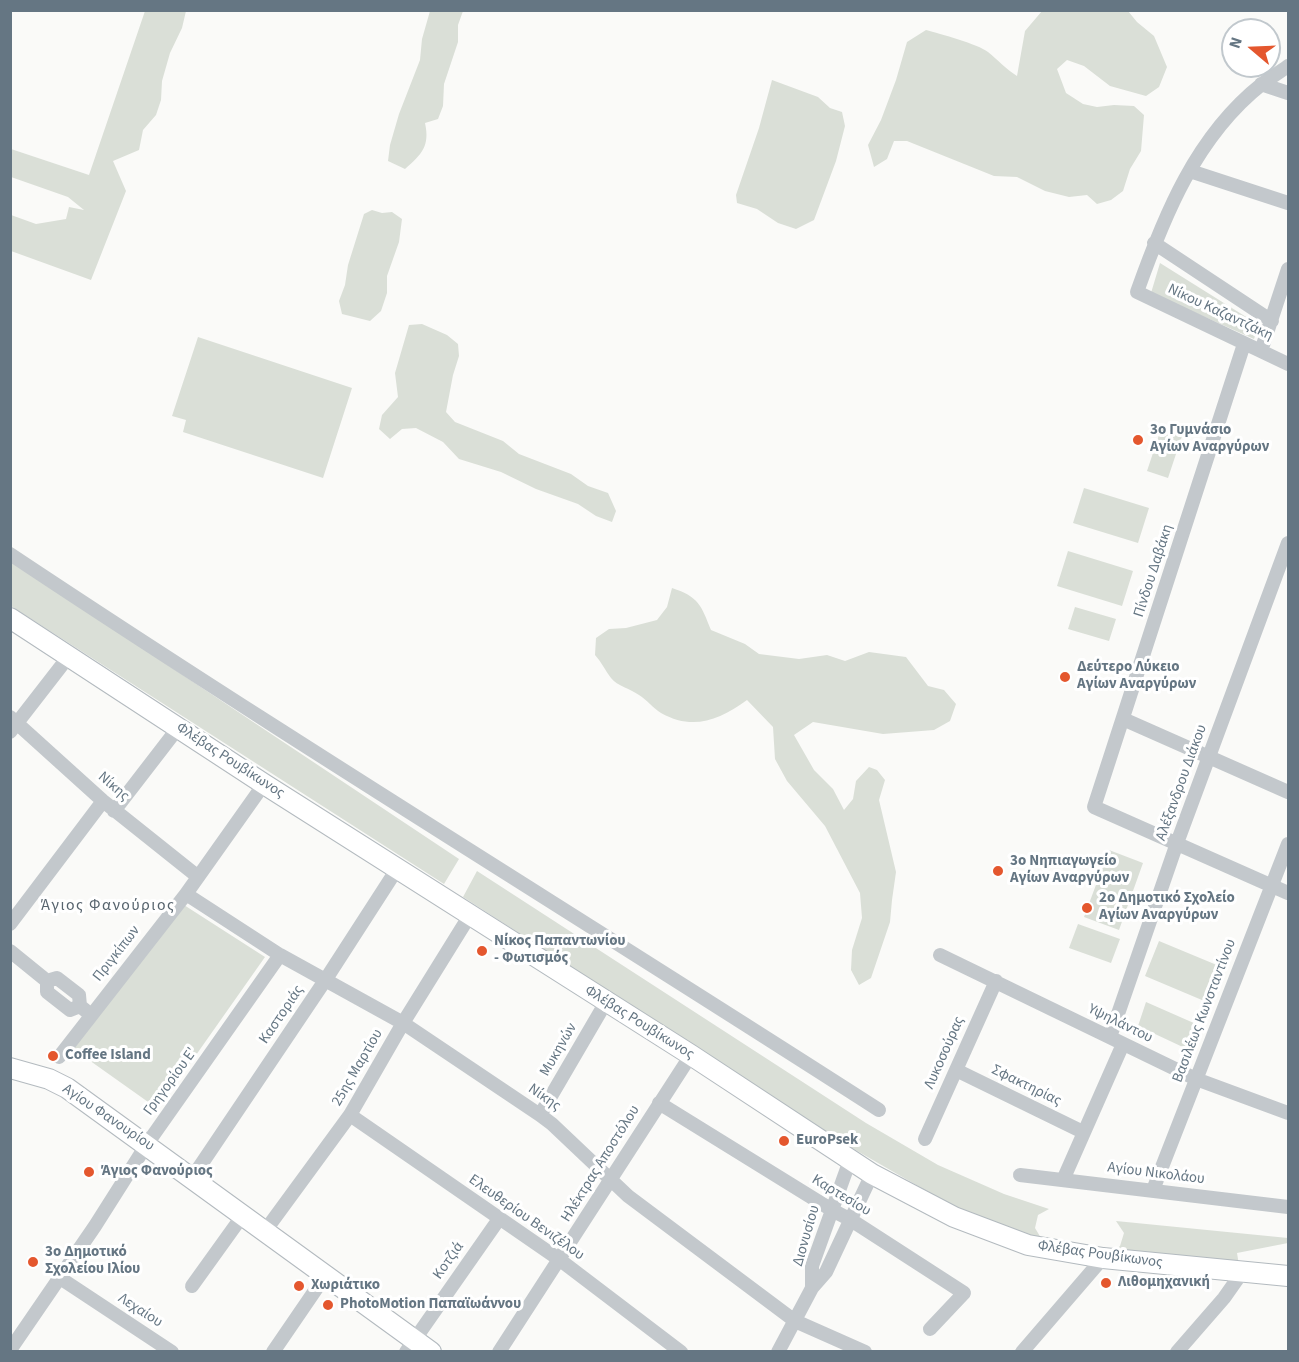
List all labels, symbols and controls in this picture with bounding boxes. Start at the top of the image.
north arrow [1221,18,1281,78]
text: N [1224,34,1248,51]
street label: Νίκου Καζαντζάκη [1164,281,1276,345]
place label: 3ο Γυμνάσιο Αγίων Αναργύρων [1150,422,1269,457]
marker: 3ο Γυμνάσιο Αγίων Αναργύρων [1131,433,1145,447]
street label: Πίνδου Δαβάκη [1130,522,1178,620]
place label: Δεύτερο Λύκειο Αγίων Αναργύρων [1077,659,1196,694]
marker: Δεύτερο Λύκειο Αγίων Αναργύρων [1058,670,1072,684]
street label: Φλέβας Ρουβίκωνος [172,719,288,803]
street label: Αλέξανδρου Διάκου [1153,722,1211,844]
street label: Νίκης [94,769,132,805]
place label: 3ο Νηπιαγωγείο Αγίων Αναργύρων [1010,853,1129,888]
marker: 3ο Νηπιαγωγείο Αγίων Αναργύρων [991,864,1005,878]
place label: 2ο Δημοτικό Σχολείο Αγίων Αναργύρων [1099,890,1235,925]
district label: Άγιος Φανούριος [41,896,175,916]
marker: 2ο Δημοτικό Σχολείο Αγίων Αναργύρων [1080,901,1094,915]
street label: Πριγκίπων [90,922,144,986]
place label: Νίκος Παπαντωνίου - Φωτισμός [494,933,625,968]
street label: Βασιλέως Κωνσταντίνου [1169,937,1241,1085]
marker: Νίκος Παπαντωνίου - Φωτισμός [475,944,489,958]
street label: Καστοριάς [256,982,308,1048]
street label: Φλέβας Ρουβίκωνος [581,982,697,1064]
street label: Υψηλάντου [1085,1001,1155,1047]
street label: Λυκοσούρας [921,1014,969,1092]
street label: Μυκηνών [537,1020,581,1080]
street label: 25ης Μαρτίου [329,1026,387,1110]
street label: Γρηγορίου Ε' [140,1045,202,1119]
place label: Coffee Island [65,1047,151,1065]
marker: Coffee Island [46,1049,60,1063]
street label: Σφακτηρίας [988,1061,1064,1111]
street label: Νίκης [524,1080,564,1116]
street label: Αγίου Φανουρίου [59,1081,157,1155]
street label: Ηλέκτρας Αποστόλου [558,1102,644,1226]
place label: EuroPsek [796,1132,858,1150]
marker: EuroPsek [777,1134,791,1148]
street label: Αγίου Νικολάου [1106,1159,1206,1189]
place label: Άγιος Φανούριος [101,1163,213,1181]
marker: Άγιος Φανούριος [82,1165,96,1179]
street label: Ελευθερίου Βενιζέλου [465,1171,587,1265]
street label: Καρτεσίου [808,1171,874,1221]
street label: Διονυσίου [790,1203,824,1269]
street label: Φλέβας Ρουβίκωνος [1036,1237,1164,1273]
street label: Κοτζιά [430,1239,468,1283]
place label: 3ο Δημοτικό Σχολείου Ιλίου [45,1244,140,1279]
marker: 3ο Δημοτικό Σχολείου Ιλίου [26,1255,40,1269]
place label: Λιθομηχανική [1118,1274,1210,1292]
marker: Λιθομηχανική [1099,1276,1113,1290]
place label: Χωριάτικο [311,1277,380,1295]
marker: Χωριάτικο [292,1279,306,1293]
street label: Λεχαίου [114,1290,166,1332]
place label: PhotoMotion Παπαϊωάννου [340,1296,521,1314]
marker: PhotoMotion Παπαϊωάννου [321,1298,335,1312]

